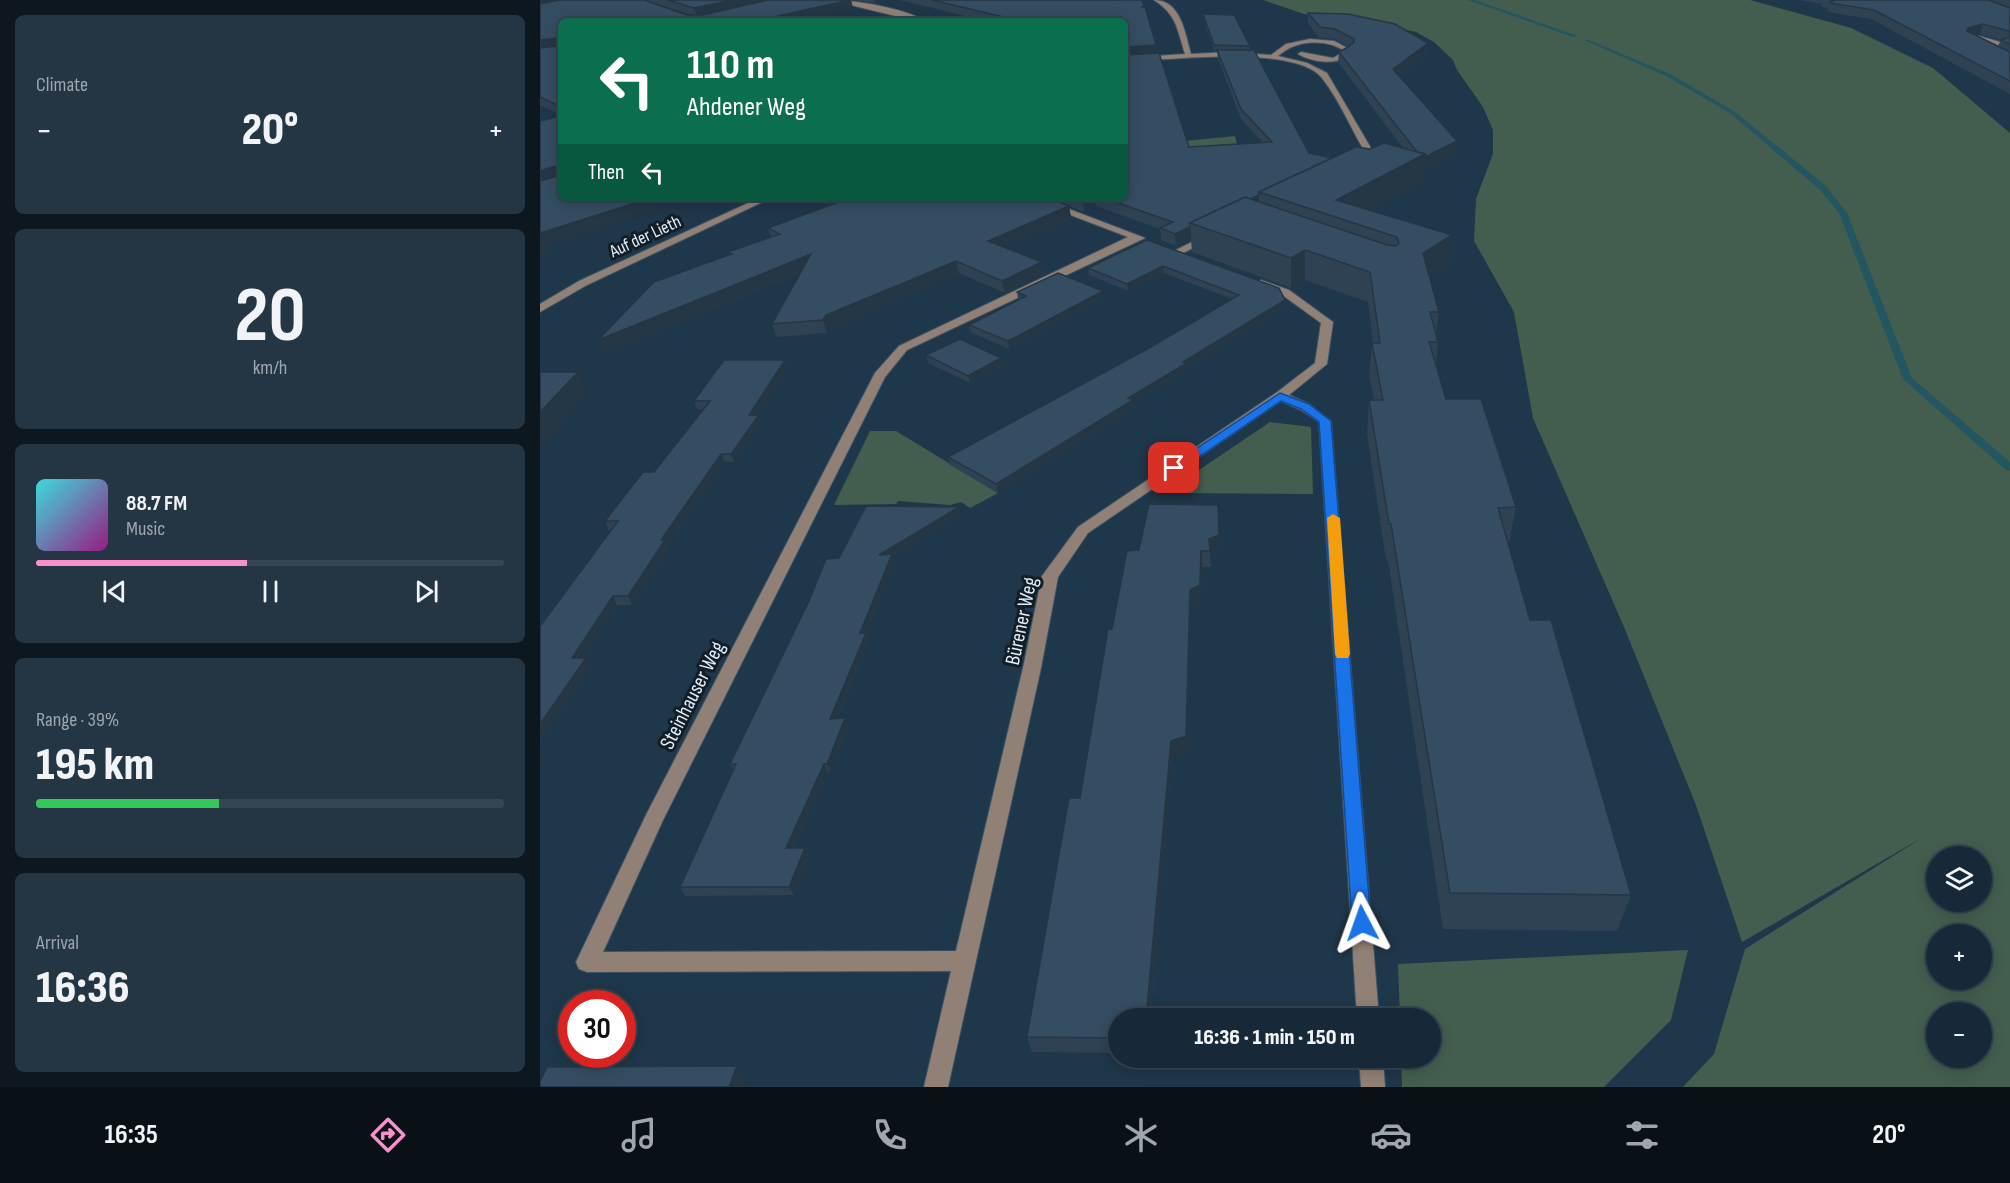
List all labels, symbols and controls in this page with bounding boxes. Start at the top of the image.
text: 110 m [687,40,774,91]
icon: left [588,42,666,120]
text: Climate [36,73,88,97]
text: Ahdener Weg [687,91,806,123]
text: 20° [242,103,298,158]
text: − [36,111,52,151]
text: + [488,111,504,151]
icon: left [636,156,669,189]
text: Then [588,159,624,186]
street label: Auf der Lieth [605,211,684,263]
text: 20 [234,270,306,363]
text: km/h [253,356,287,380]
pin [1148,442,1199,493]
icon: arrive [1157,451,1190,484]
text: 88.7 FM [126,490,187,517]
text: Music [126,517,165,541]
icon: previous [98,575,131,608]
icon: pause [254,575,287,608]
icon: next [410,575,443,608]
street label: Bürener Weg [1000,575,1043,667]
street label: Steinhauser Weg [655,637,730,753]
text: Range · 39% [36,708,119,732]
text: 195 km [36,738,154,793]
map controls [1926,846,1992,1068]
button: layers [1926,846,1992,912]
position arrow [1330,891,1394,955]
button: + [1926,924,1992,990]
text: Arrival [36,931,79,955]
text: 16:36 [36,961,130,1016]
speed limit sign: 30 [558,990,636,1068]
button: − [1926,1002,1992,1068]
text: 16:36 · 1 min · 150 m [1194,1024,1355,1051]
icon: directions [367,1114,409,1156]
icon: music [618,1114,660,1156]
icon: phone [869,1114,911,1156]
icon: climate [1120,1114,1162,1156]
icon: car [1370,1114,1412,1156]
icon: filters [1621,1114,1663,1156]
text: 16:35 [104,1119,158,1151]
text: 20° [1872,1119,1905,1151]

